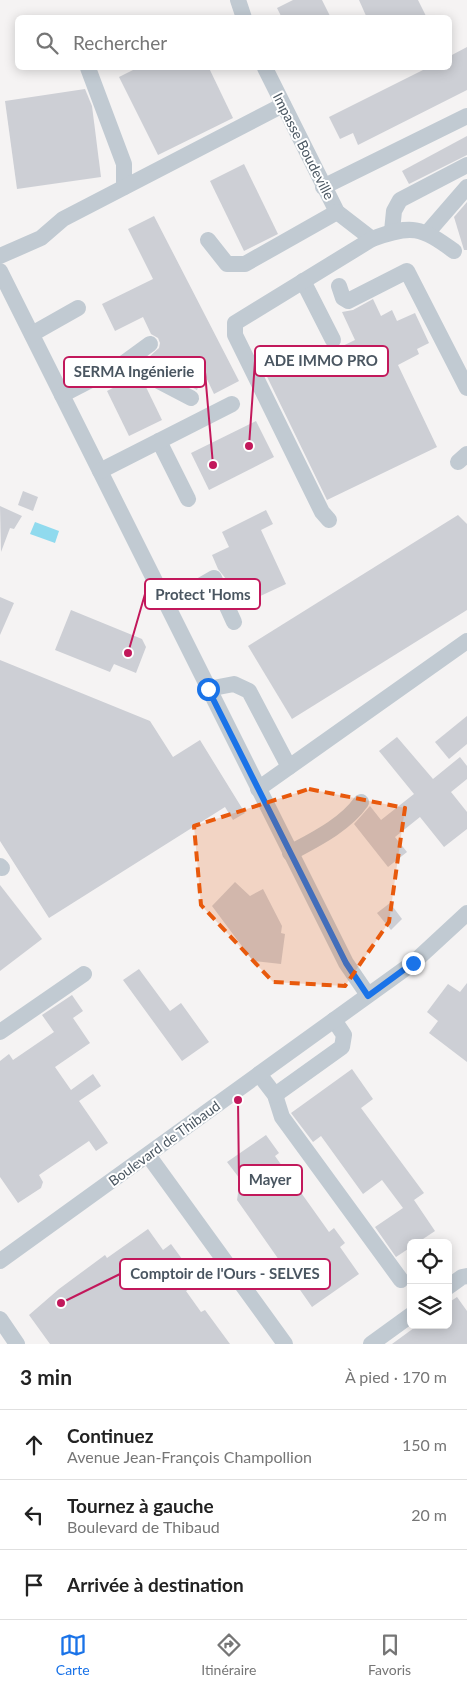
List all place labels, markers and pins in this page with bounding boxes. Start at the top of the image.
callout: ADE IMMO PRO [255,346,388,376]
callout: SERMA Ingénierie [64,357,205,387]
callout: Protect 'Homs [145,579,260,609]
callout: Mayer [239,1165,302,1195]
callout: Comptoir de l'Ours - SELVES [120,1259,330,1289]

